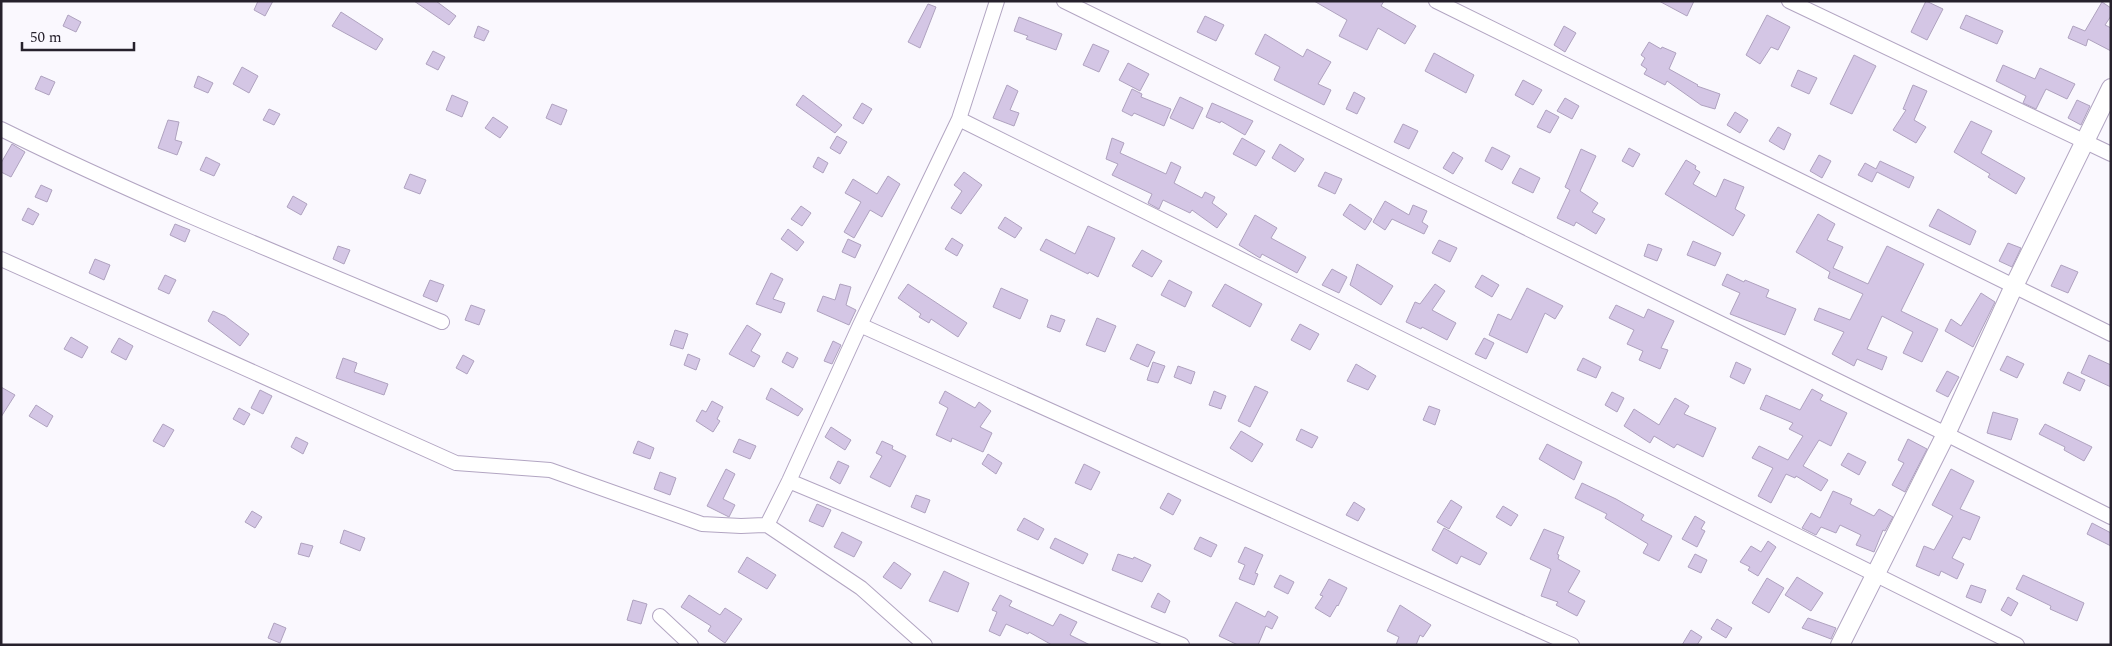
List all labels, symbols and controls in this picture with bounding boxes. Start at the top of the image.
scale bar [22,20,135,52]
text: 50 m [30,26,62,49]

